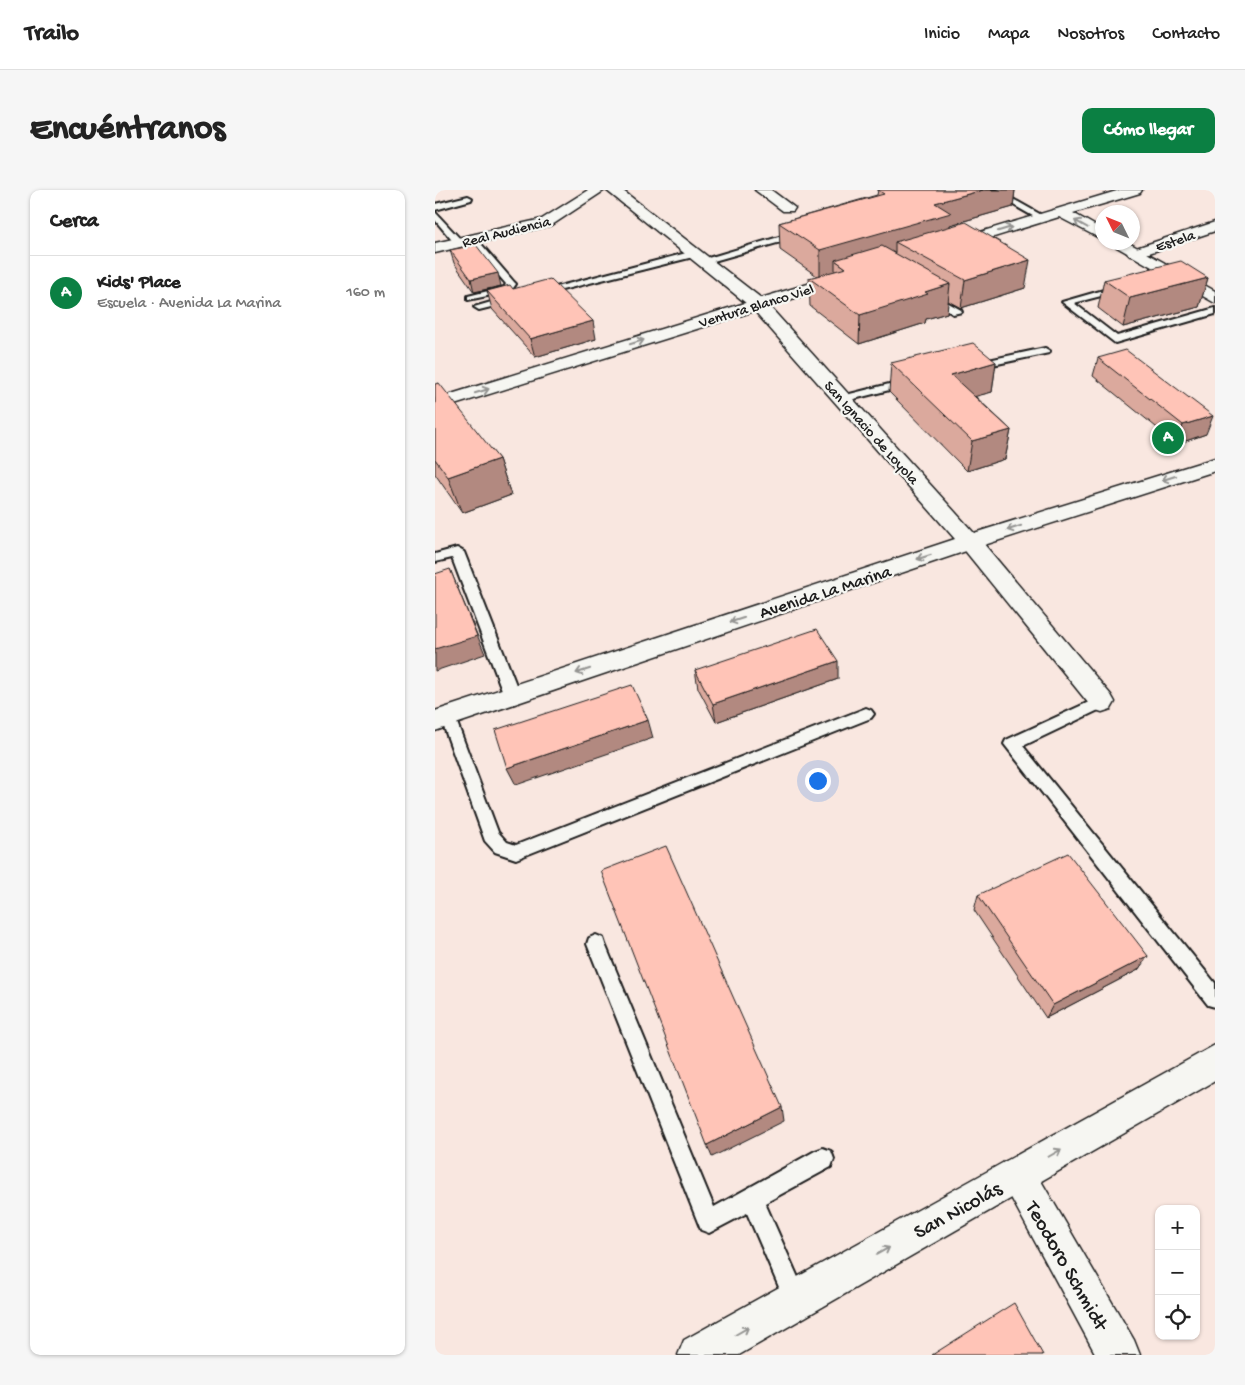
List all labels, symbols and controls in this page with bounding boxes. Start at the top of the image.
text: Trailo [25,20,79,49]
text: Inicio [924,24,960,45]
text: Mapa [988,24,1029,45]
text: Nosotros [1057,24,1124,45]
text: Contacto [1152,24,1220,45]
button: Cómo llegar [1082,108,1215,153]
text: Encuéntranos [30,110,225,151]
north arrow [1095,205,1140,250]
text: Cerca [50,210,98,235]
street label: Real Audiencia [461,213,553,253]
one-way arrow [1074,218,1089,228]
one-way arrow [997,223,1013,233]
street label: Estela [1154,227,1198,257]
text: Kids' Place [97,272,181,295]
street label: Ventura Blanco Viel [696,281,816,333]
text: A [61,284,71,303]
text: 160 m [346,284,385,303]
text: Escuela · Avenida La Marina [97,295,281,314]
one-way arrow [628,337,644,347]
street label: San Ignacio de Loyola [819,378,922,489]
one-way arrow [473,385,489,395]
pin: A [1152,419,1184,457]
one-way arrow [1161,474,1177,484]
one-way arrow [1006,524,1022,533]
one-way arrow [916,553,932,563]
street label: Avenida La Marina [757,562,895,625]
one-way arrow [730,616,745,625]
one-way arrow [575,667,591,677]
your location [805,768,831,794]
one-way arrow [1047,1148,1062,1158]
street label: San Nicolás [910,1177,1008,1246]
street label: Teodoro Schmidt [1017,1197,1113,1338]
map controls [1155,1205,1200,1340]
button: + [1155,1205,1200,1250]
one-way arrow [876,1245,890,1255]
button: − [1155,1250,1200,1295]
button: locate [1155,1295,1200,1340]
one-way arrow [734,1326,749,1336]

